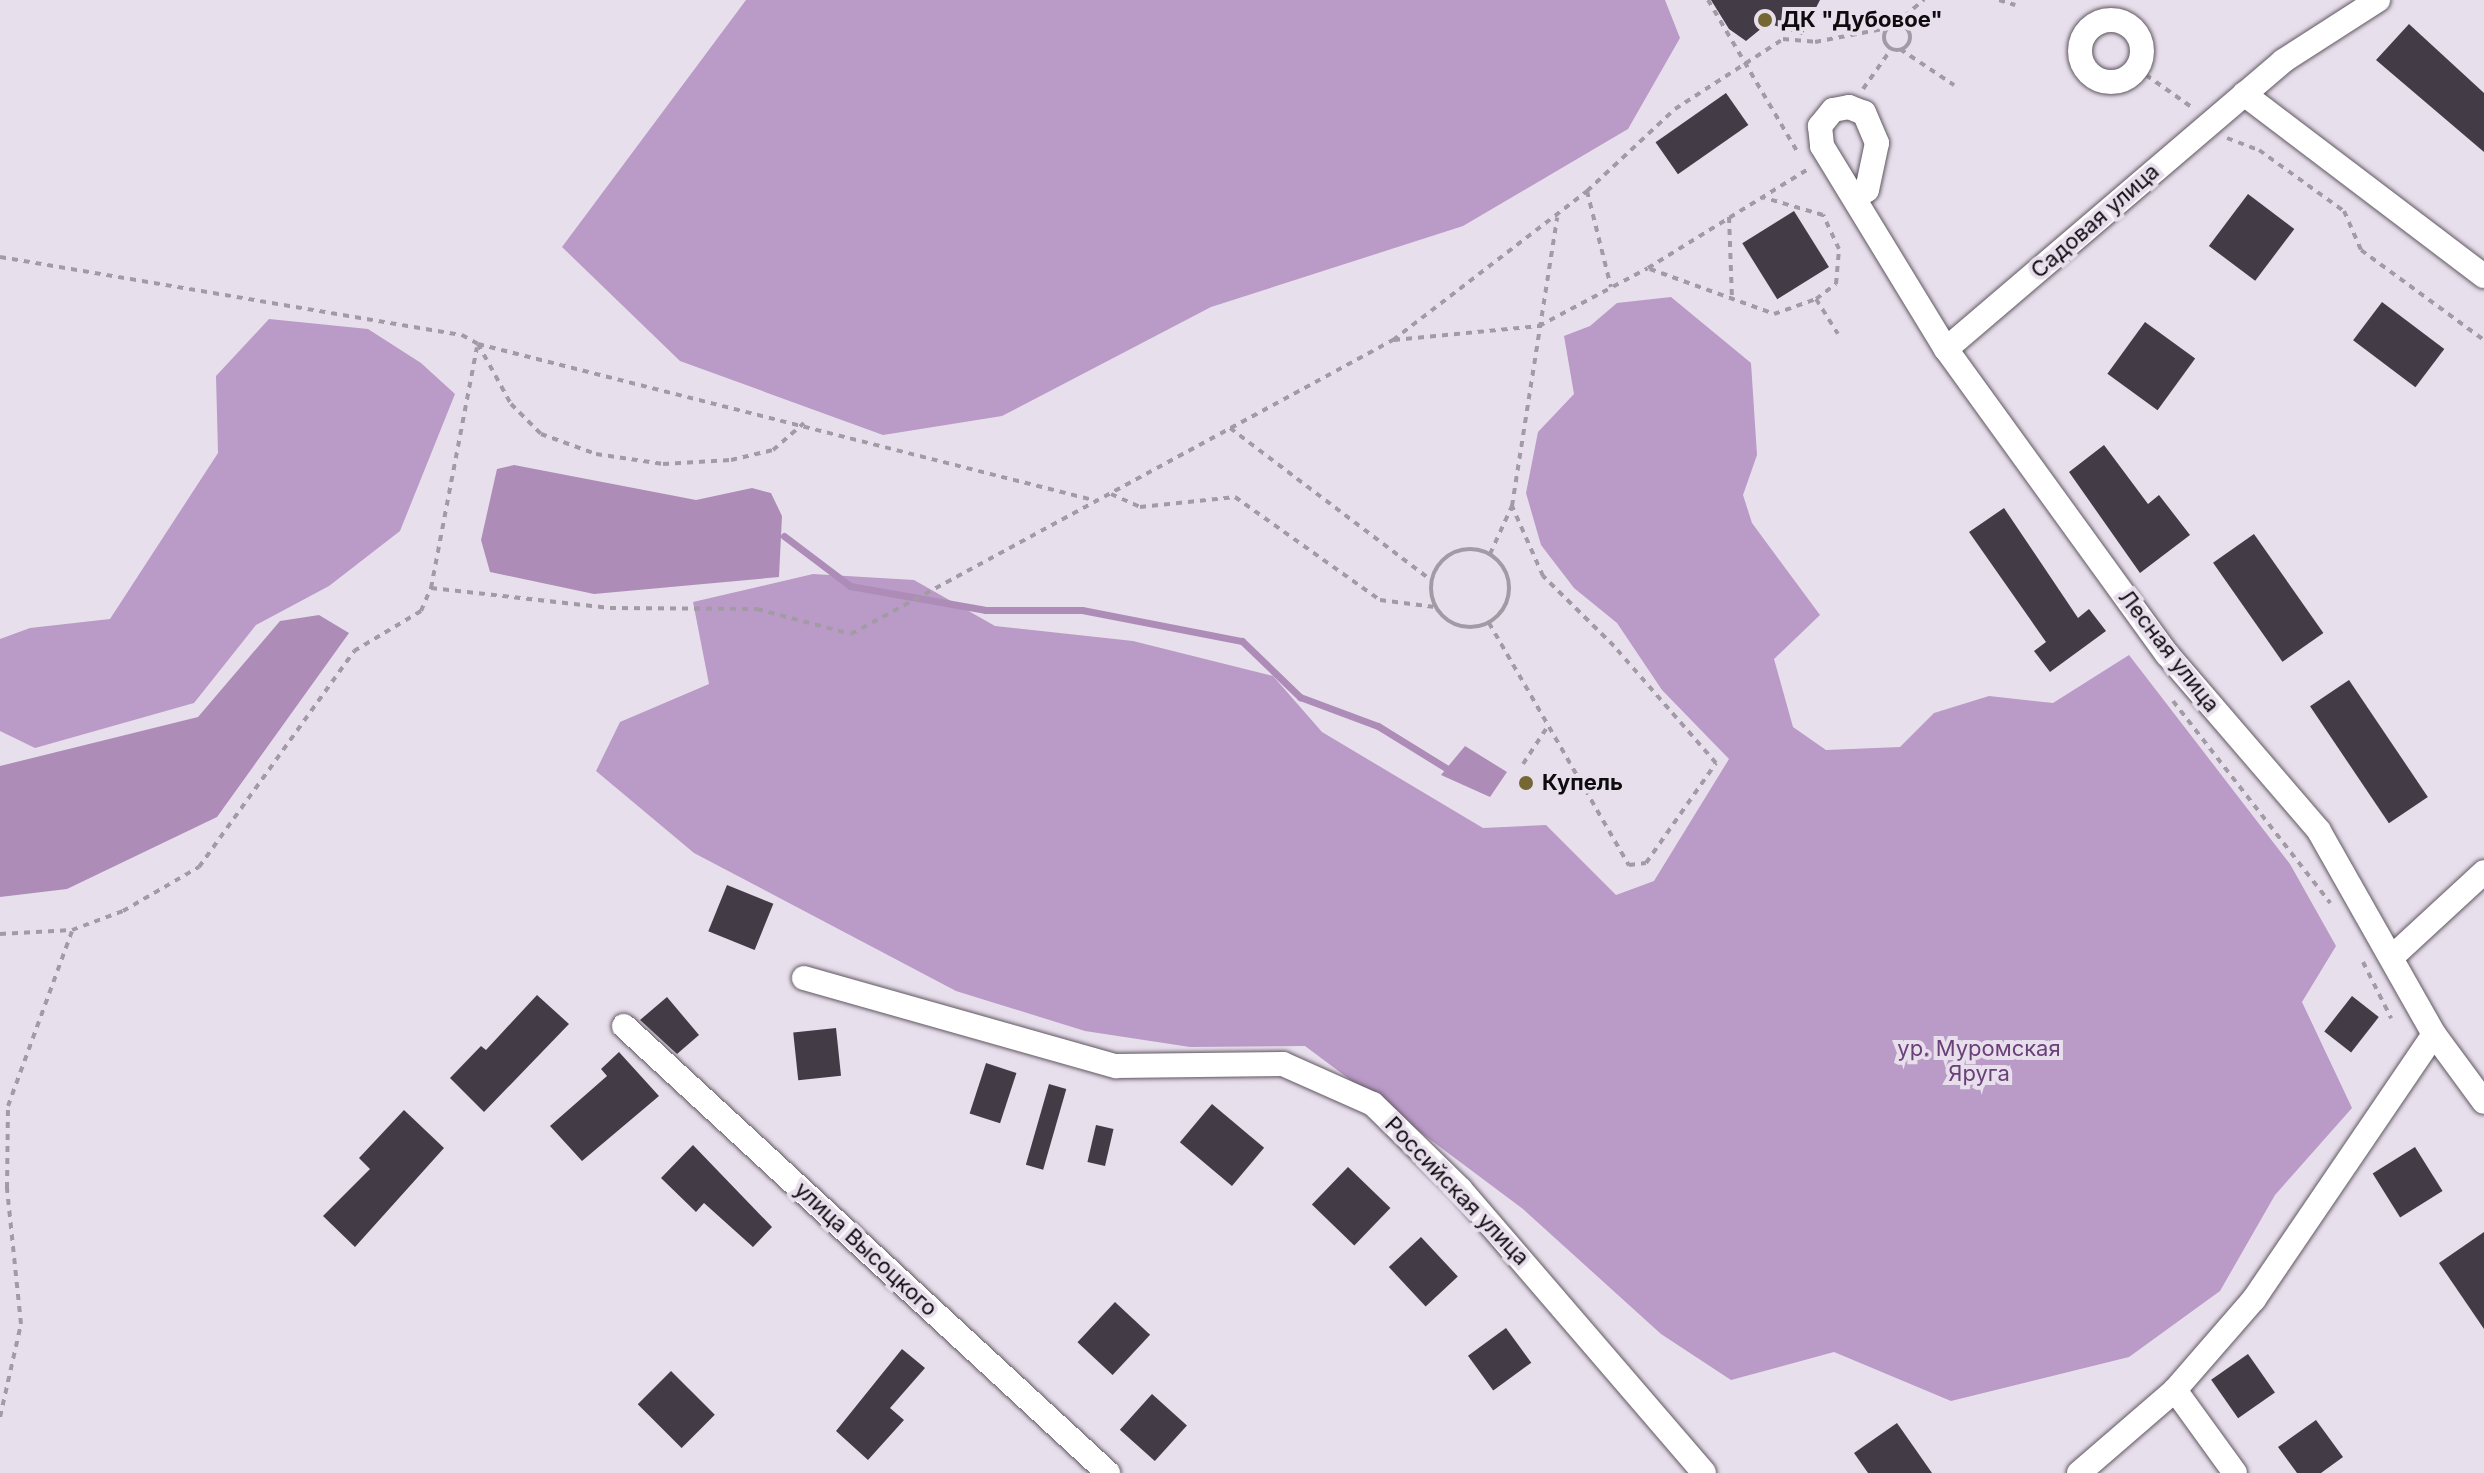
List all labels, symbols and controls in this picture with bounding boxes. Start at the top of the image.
place label: ДК "Дубовое" [1781,7,1943,33]
marker: ДК "Дубовое" [1756,11,1774,29]
street label: Садовая улица [2026,158,2164,284]
street label: Лесная улица [2113,585,2225,717]
place label: Купель [1542,770,1623,796]
marker: Купель [1517,774,1535,792]
park label: ур. Муромская Яруга [1897,1035,2061,1086]
street label: Российская улица [1379,1111,1535,1271]
street label: улица Высоцкого [789,1176,943,1322]

